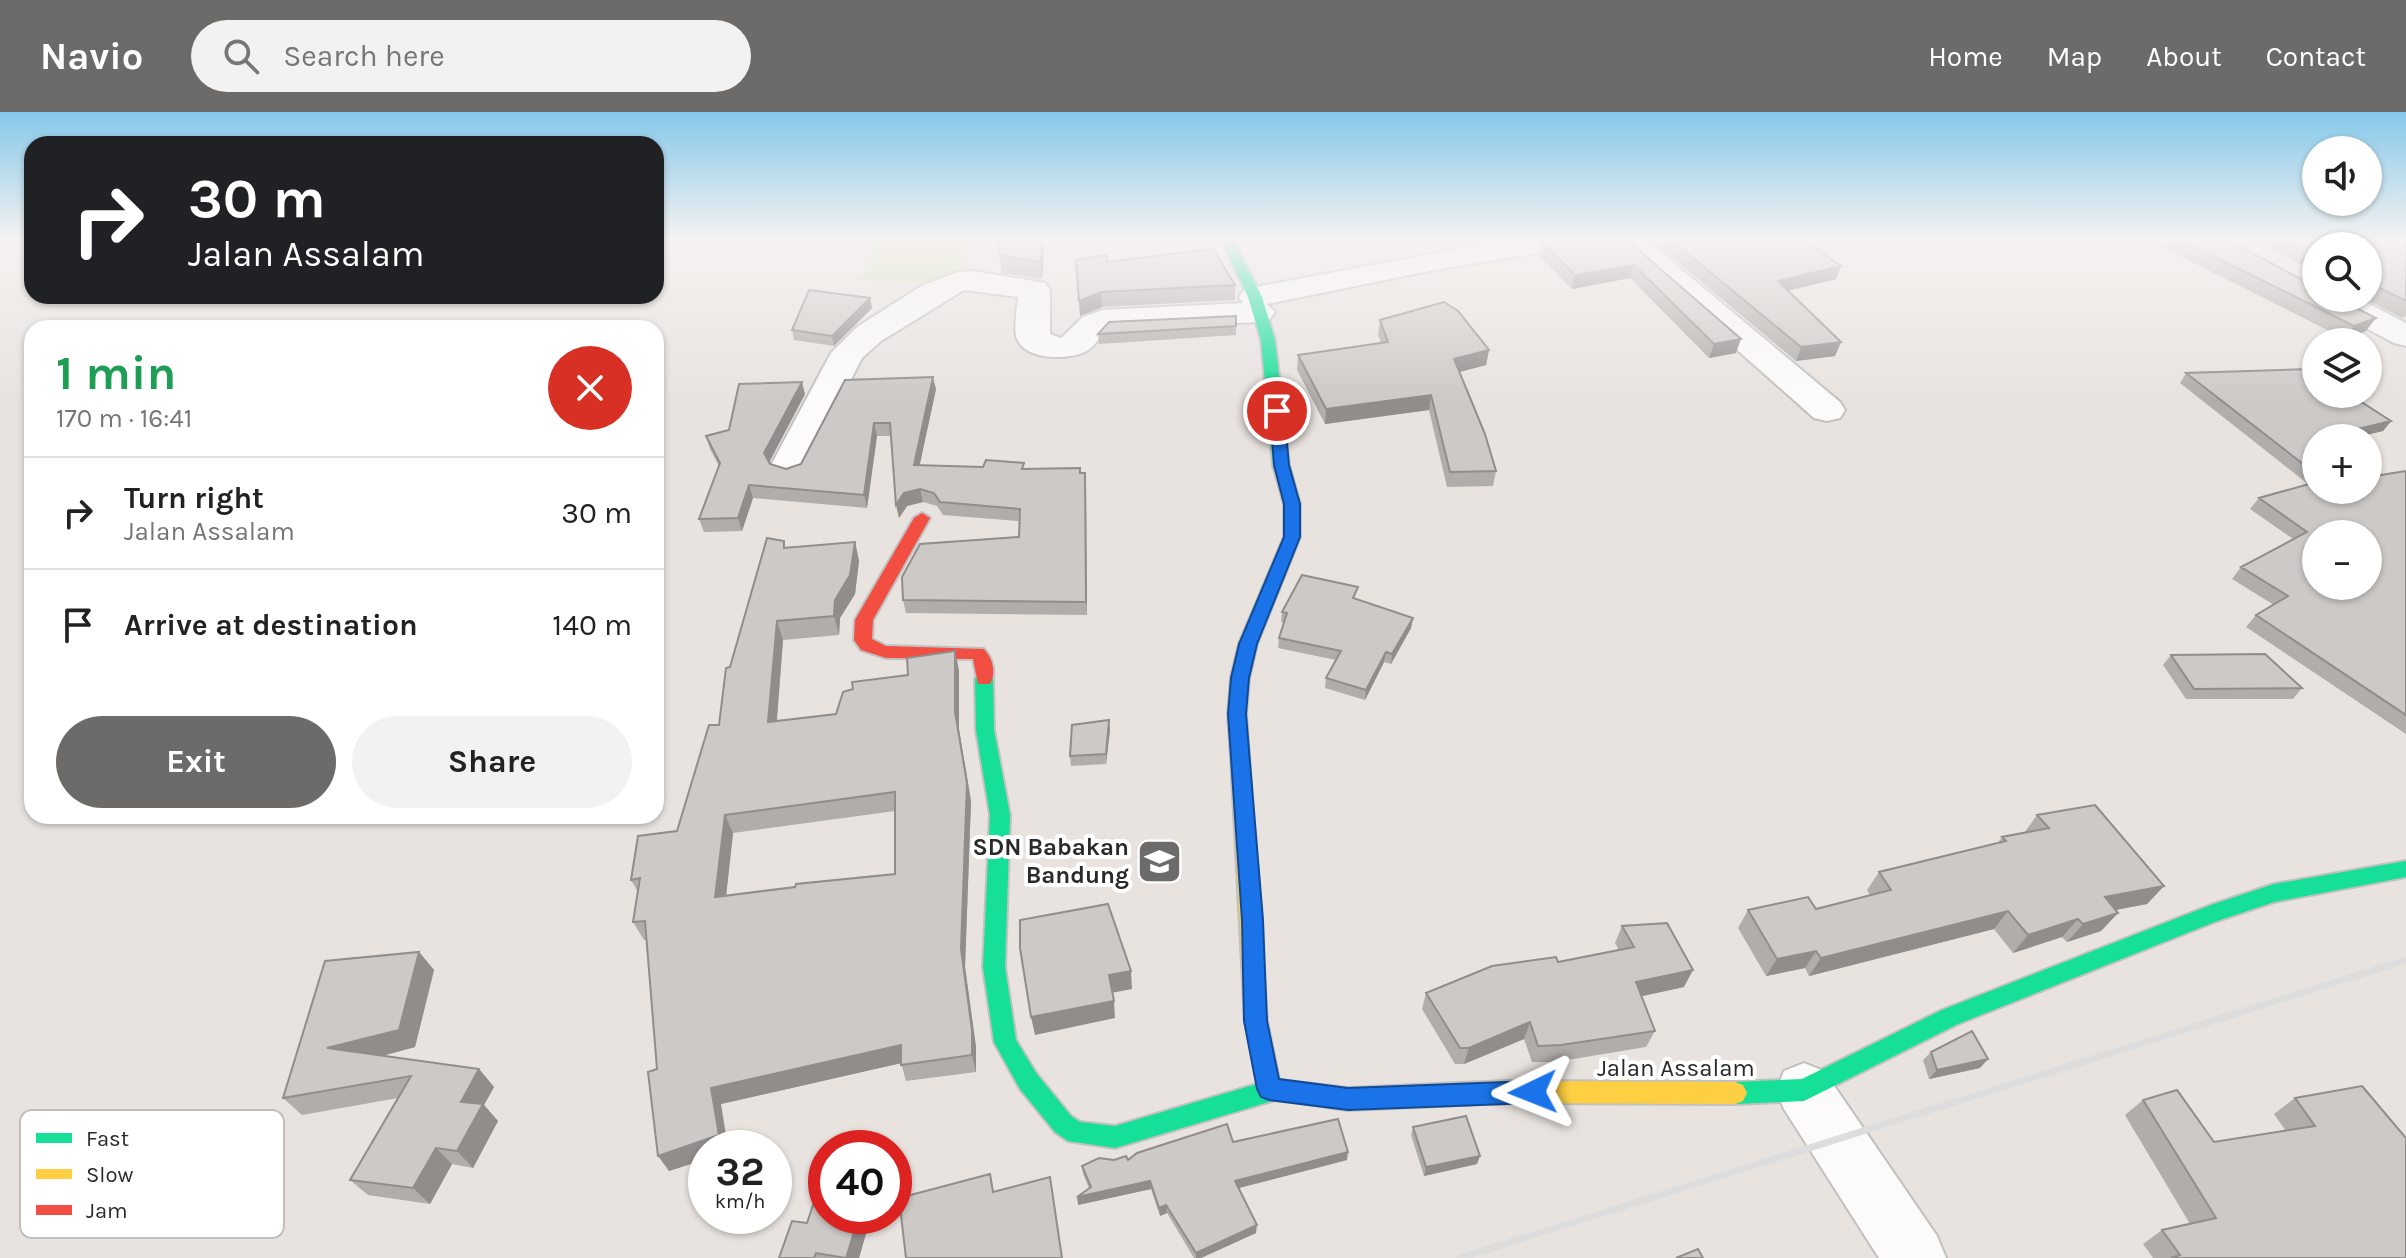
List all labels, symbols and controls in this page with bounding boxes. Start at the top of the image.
search box [191,20,751,92]
text: Navio [40,34,143,79]
icon: search [219,34,263,78]
text: Search here [283,38,445,74]
text: Home [1928,40,2003,73]
text: Map [2047,40,2102,73]
text: About [2146,40,2222,73]
text: Contact [2266,40,2366,73]
map controls [2302,136,2382,600]
button: sound [2302,136,2382,216]
text: 30 m [188,166,326,231]
icon: right [56,168,160,272]
button: search [2302,232,2382,312]
text: Jalan Assalam [188,233,424,275]
button: layers [2302,328,2382,408]
text: 1 min [56,345,176,401]
button: close [548,346,632,430]
pin [1243,377,1311,445]
icon: arrive [1255,389,1299,433]
text: 170 m · 16:41 [56,403,192,434]
button: + [2302,424,2382,504]
text: Turn right [124,480,264,516]
icon: right [56,491,100,535]
text: 30 m [561,495,632,531]
text: Jalan Assalam [124,516,295,547]
button: − [2302,520,2382,600]
icon: arrive [56,603,100,647]
text: Arrive at destination [124,607,418,643]
text: 140 m [552,607,632,643]
button: Exit [56,716,336,808]
button: Share [352,716,632,808]
place label: SDN Babakan Bandung [972,833,1129,889]
school or university icon: SDN Babakan Bandung [1136,837,1184,885]
position arrow [1491,1050,1575,1134]
street label: Jalan Assalam [1597,1054,1755,1082]
legend [20,1110,284,1238]
text: Fast [86,1126,129,1152]
speed limit sign: 40 [808,1130,912,1234]
text: 32 [715,1148,765,1195]
text: Slow [86,1162,133,1188]
text: km/h [715,1190,765,1213]
text: Jam [86,1198,128,1224]

